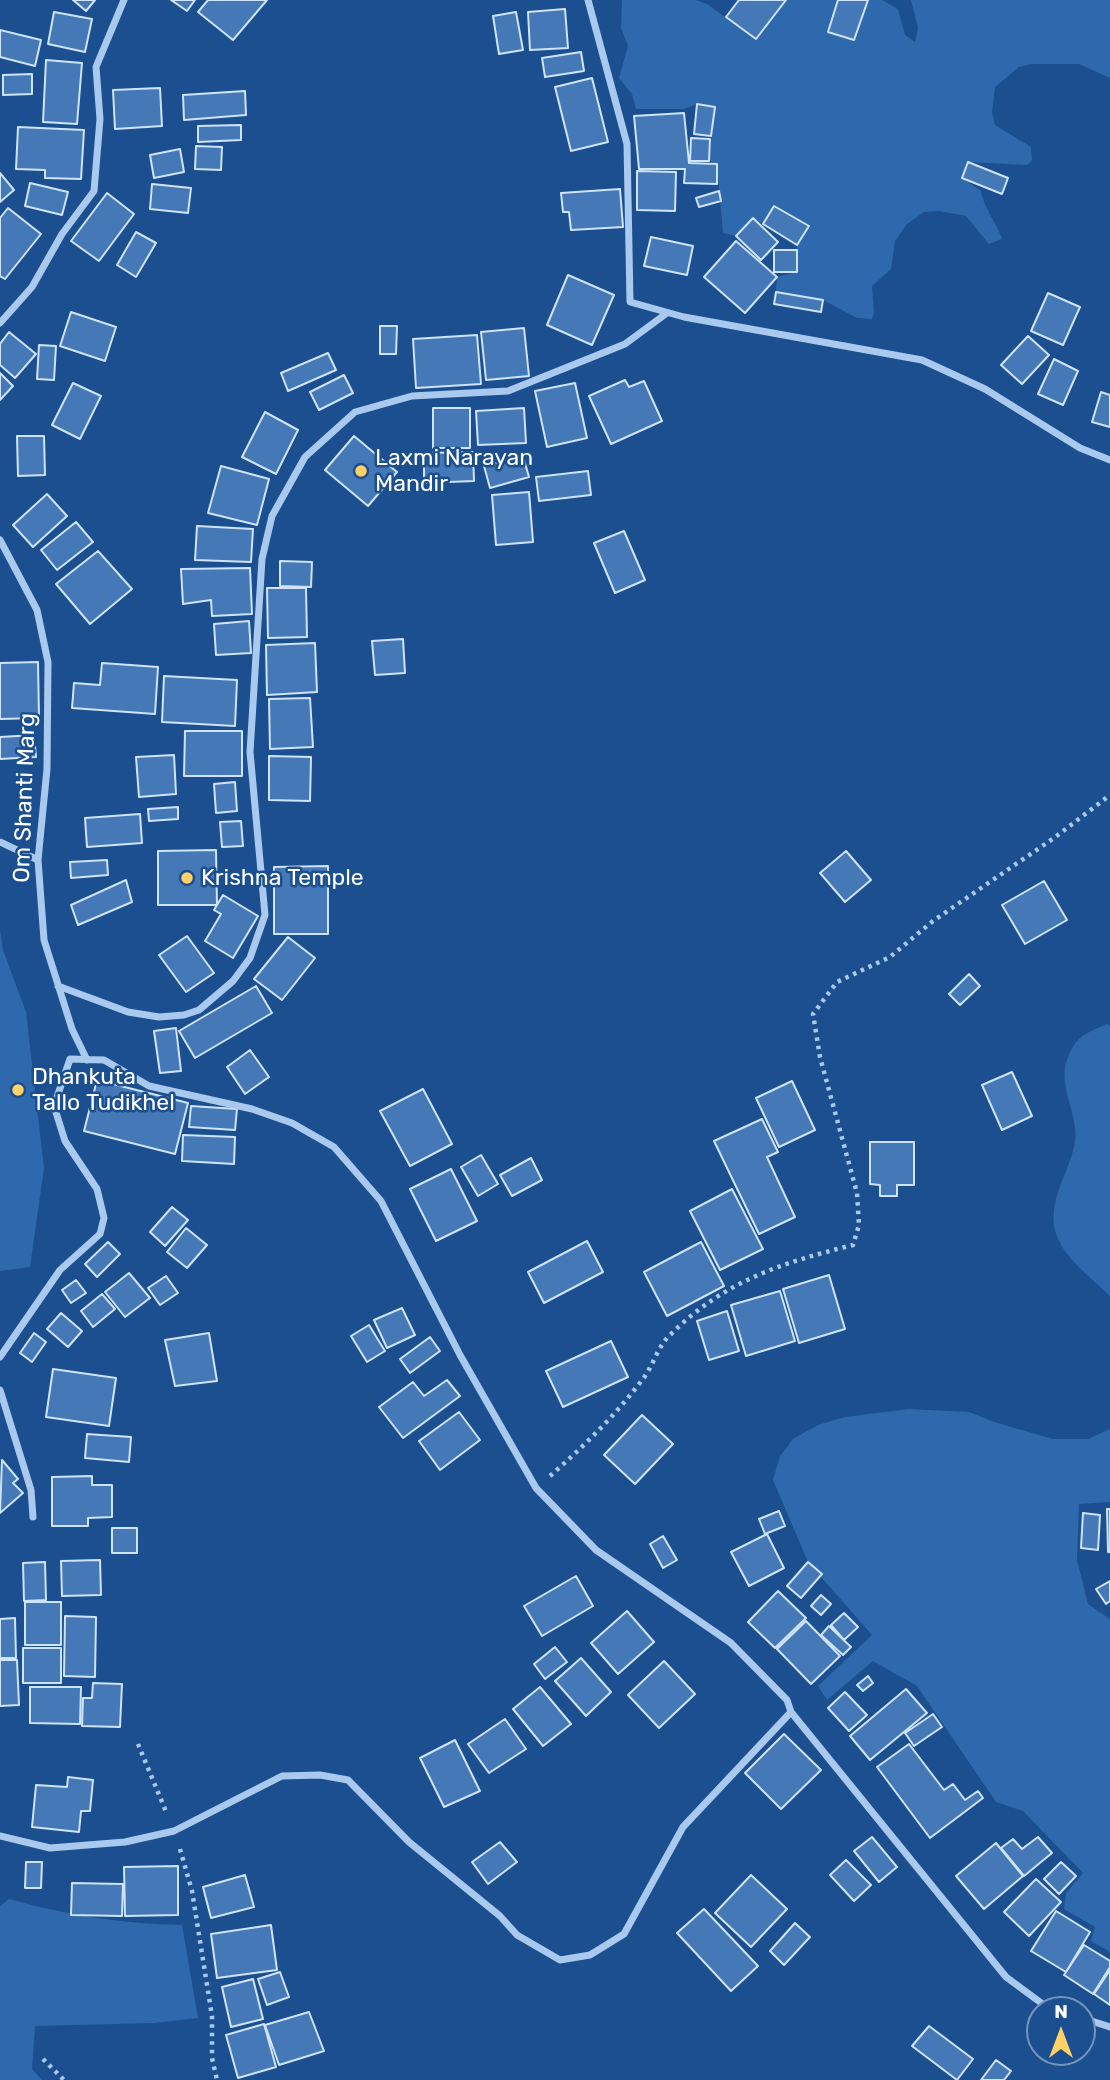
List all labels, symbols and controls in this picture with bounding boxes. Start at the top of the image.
place label: Laxmi Narayan Mandir [375,444,533,498]
marker: Laxmi Narayan Mandir [353,463,369,479]
street label: Om Shanti Marg [8,713,42,883]
place label: Krishna Temple [201,864,364,892]
marker: Krishna Temple [179,870,195,886]
place label: Dhankuta Tallo Tudikhel [32,1063,175,1117]
marker: Dhankuta Tallo Tudikhel [10,1082,26,1098]
north arrow [1026,1996,1096,2066]
text: N [1054,2000,1068,2023]

